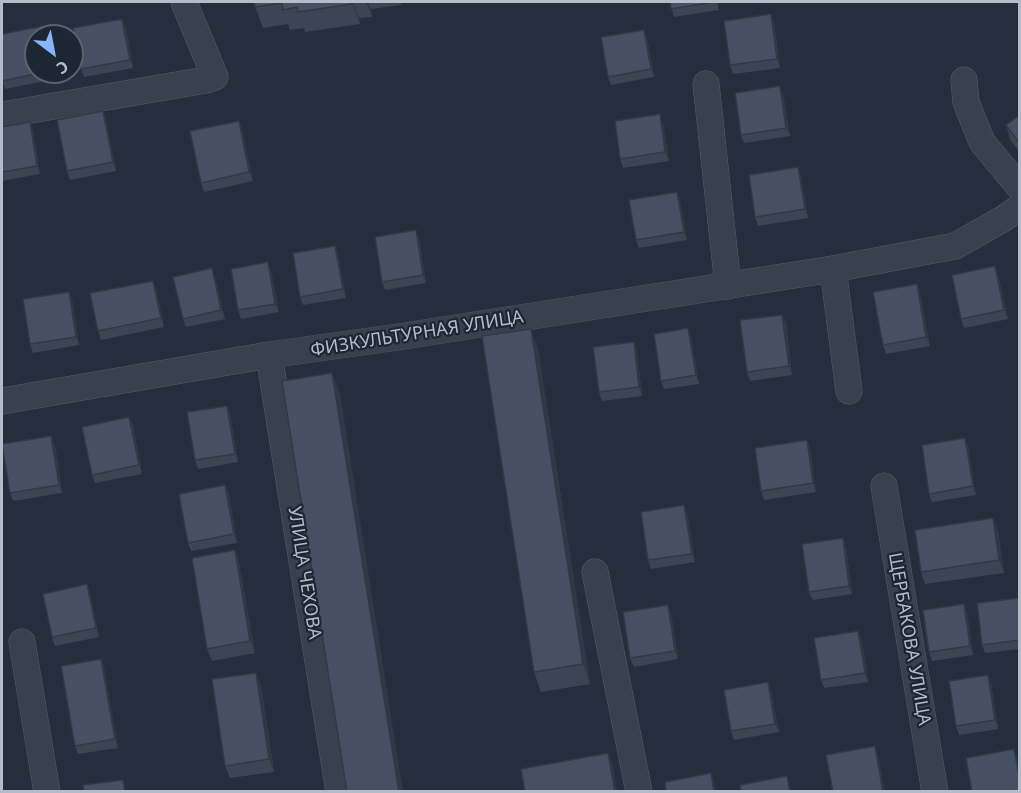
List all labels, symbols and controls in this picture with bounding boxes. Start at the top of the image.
north arrow [24,24,84,84]
text: С [52,55,73,80]
street label: ФИЗКУЛЬТУРНАЯ УЛИЦА [309,306,525,362]
street label: УЛИЦА ЧЕХОВА [283,505,325,641]
street label: ЩЕРБАКОВА УЛИЦА [883,551,935,727]

